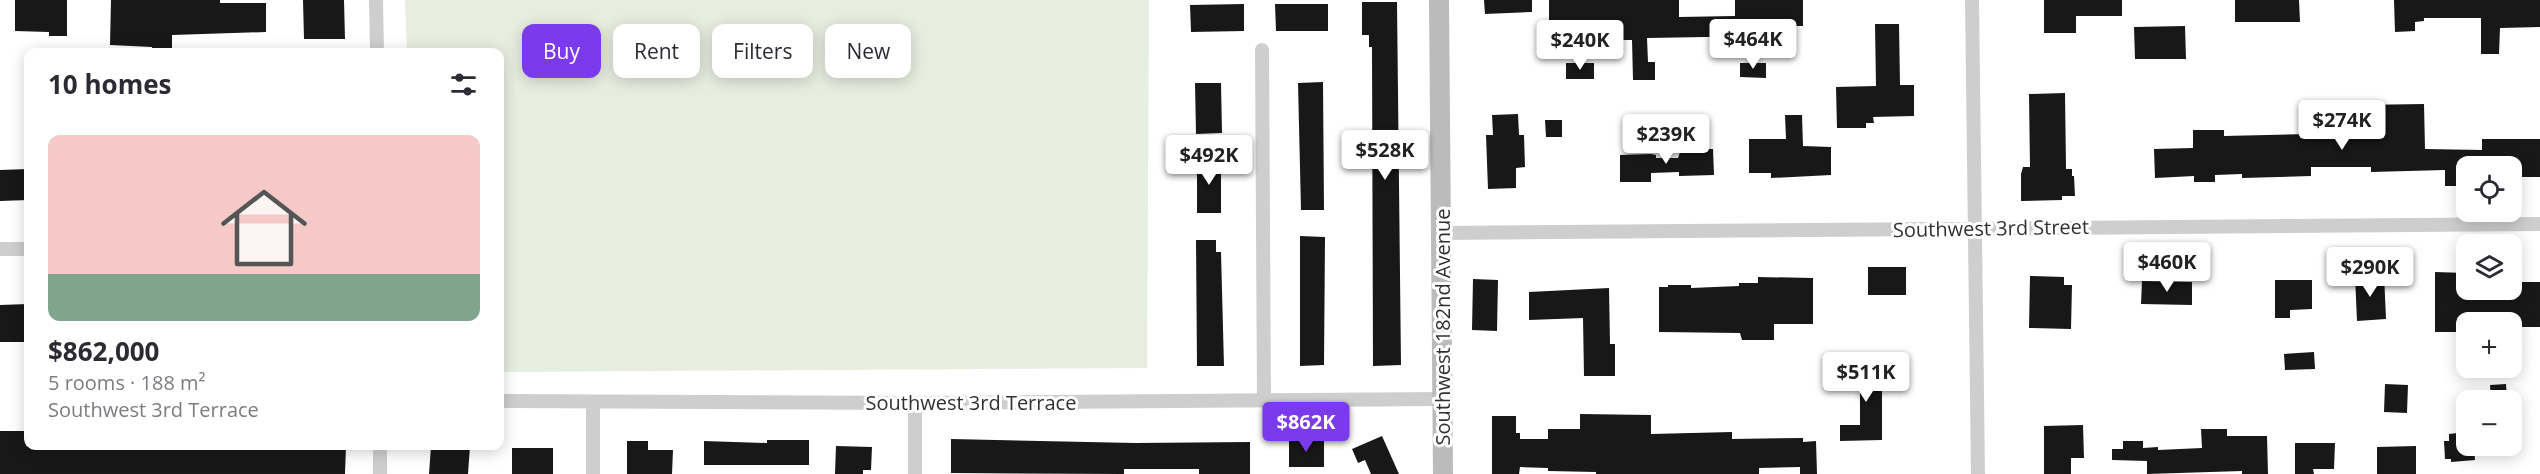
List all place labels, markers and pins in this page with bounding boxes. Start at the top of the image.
pin: $464K [1711,19,1795,70]
pin: $240K [1538,20,1622,71]
pin: $274K [2300,100,2384,151]
pin: $239K [1624,114,1708,165]
pin: $528K [1343,130,1427,181]
pin: $492K [1167,135,1251,186]
pin: $460K [2125,242,2209,293]
pin: $290K [2328,247,2412,298]
pin: $511K [1824,352,1908,403]
pin: $862K [1264,402,1348,453]

